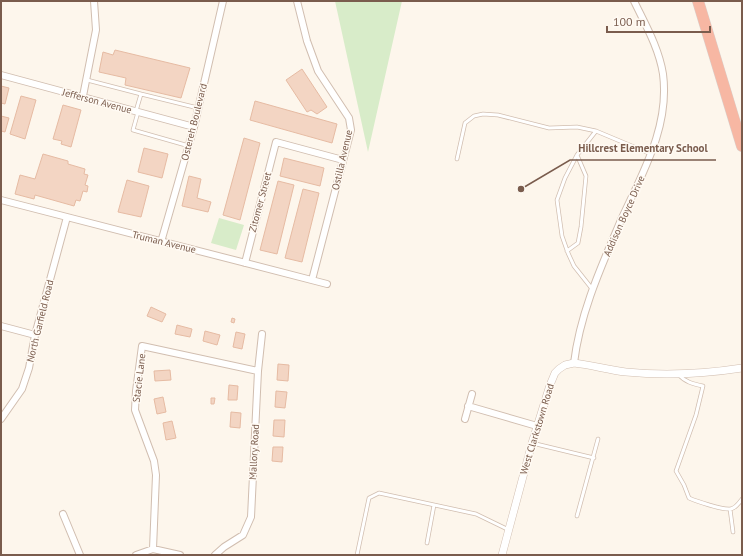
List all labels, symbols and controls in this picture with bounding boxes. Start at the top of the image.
scale bar [607,8,710,34]
text: 100 m [613,14,646,29]
street label: Ostereh Boulevard [178,82,210,162]
street label: Jefferson Avenue [60,85,133,117]
street label: Ostilla Avenue [329,129,355,191]
callout: Hillcrest Elementary School [570,137,716,160]
text: Hillcrest Elementary School [578,141,709,155]
street label: Zitomer Street [246,170,274,233]
street label: Addison Boyce Drive [600,174,648,258]
street label: Truman Avenue [131,228,197,256]
street label: North Garfield Road [23,278,57,364]
street label: Stacie Lane [130,353,148,403]
street label: West Clarkstown Road [517,382,557,476]
street label: Mallory Road [246,424,262,480]

